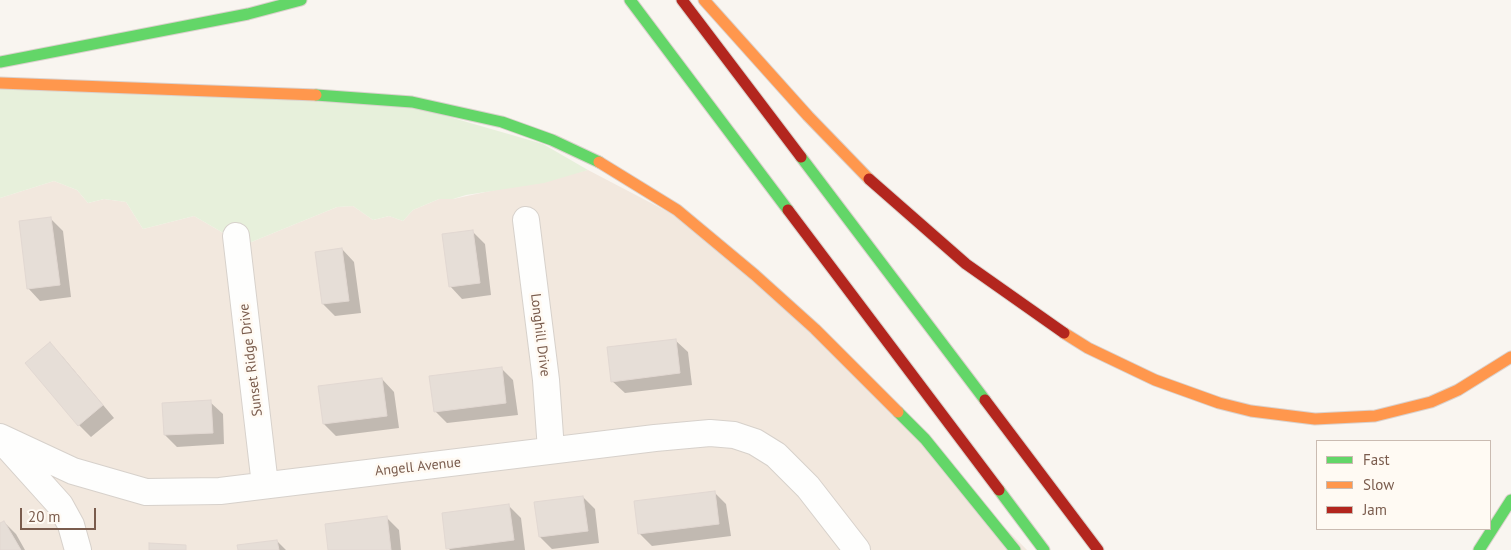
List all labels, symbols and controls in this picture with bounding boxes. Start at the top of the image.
street label: Longhill Drive [527,292,553,378]
street label: Sunset Ridge Drive [236,303,266,417]
legend [1316,440,1491,530]
text: Fast [1363,450,1390,469]
street label: Angell Avenue [374,454,462,480]
text: Slow [1363,475,1394,494]
scale bar [22,498,99,530]
text: Jam [1363,500,1387,519]
text: 20 m [28,507,61,526]

